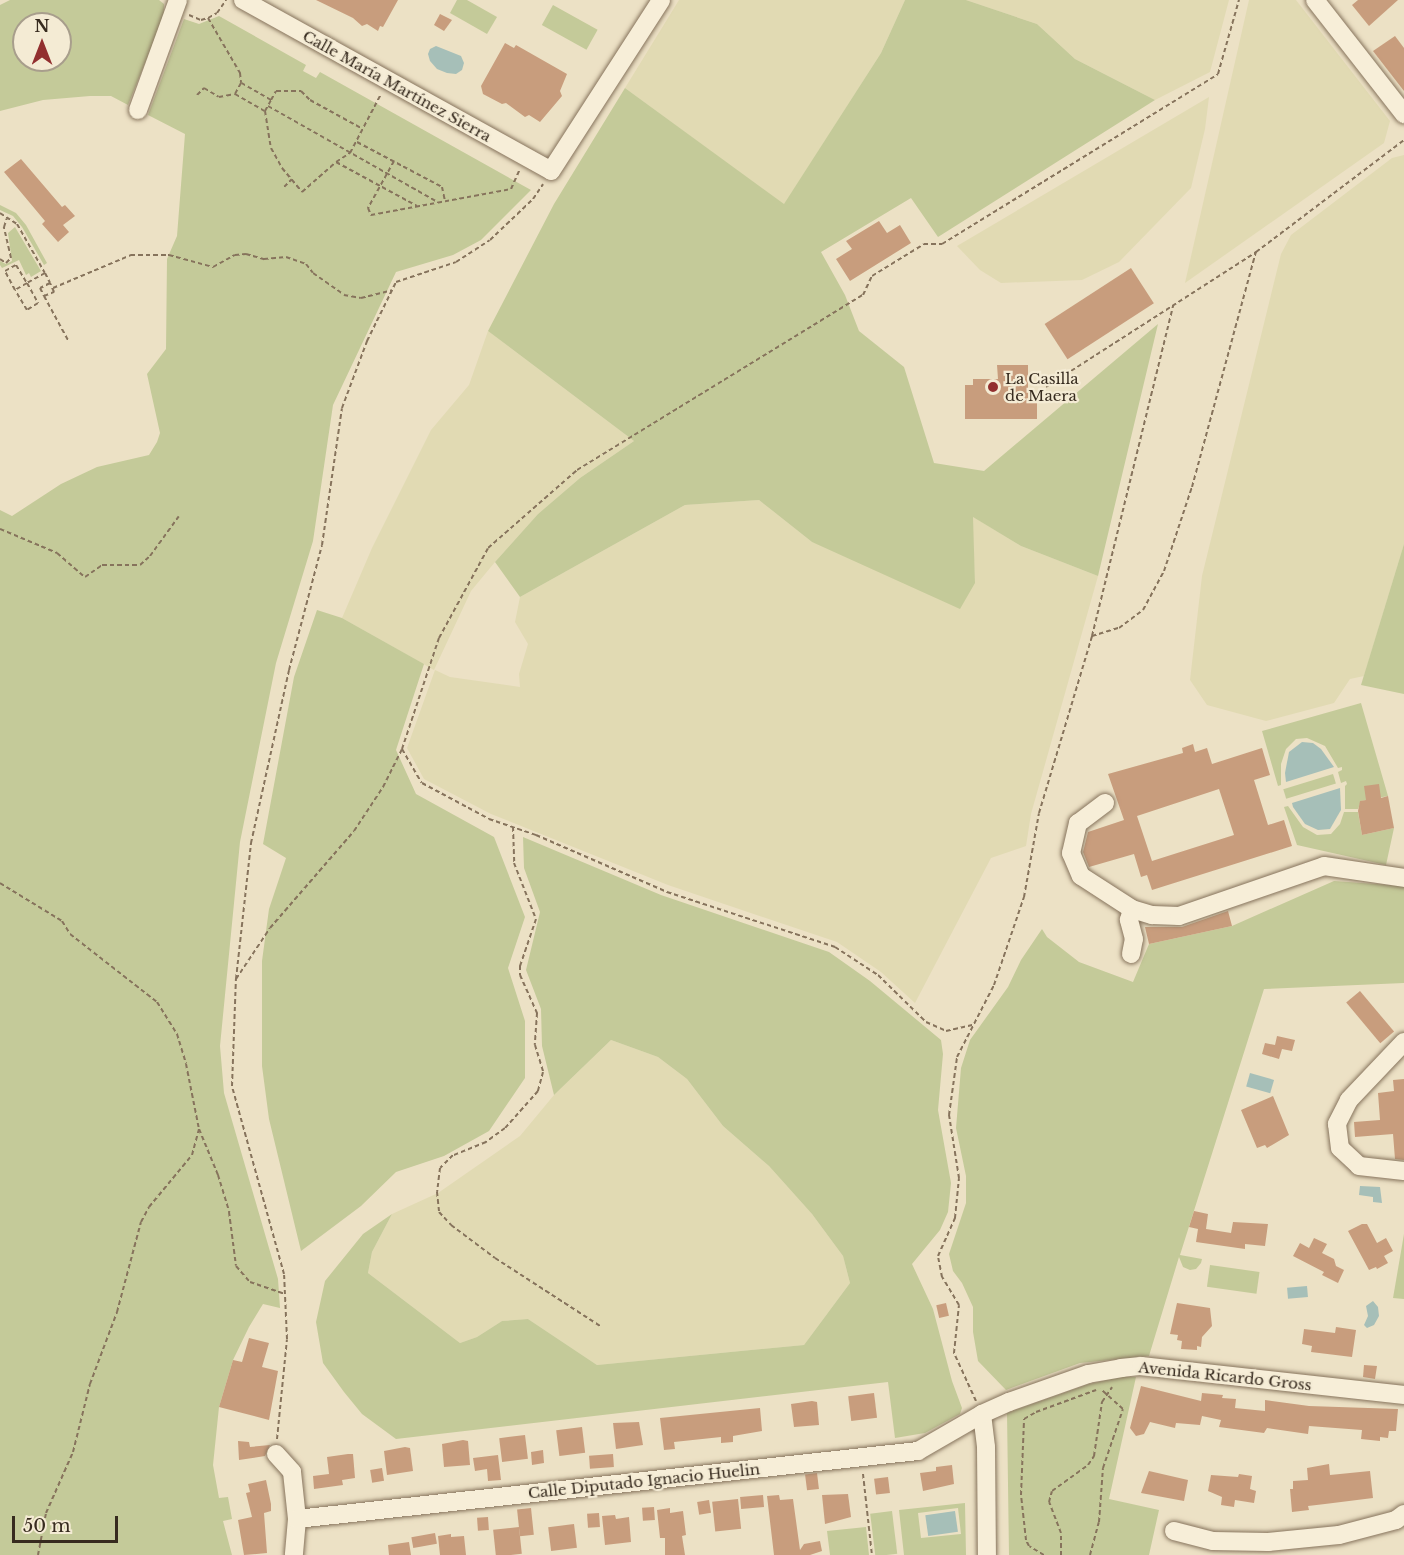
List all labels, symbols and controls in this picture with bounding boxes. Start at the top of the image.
north arrow [12,12,72,72]
text: N [34,16,50,36]
street label: Calle María Martínez Sierra [300,27,494,145]
place label: La Casilla de Maera [1005,369,1079,404]
marker: La Casilla de Maera [986,380,1000,394]
street label: Avenida Ricardo Gross [1137,1358,1313,1394]
street label: Calle Diputado Ignacio Huelin [527,1460,761,1502]
scale bar [15,1504,122,1542]
text: 50 m [23,1515,71,1537]

